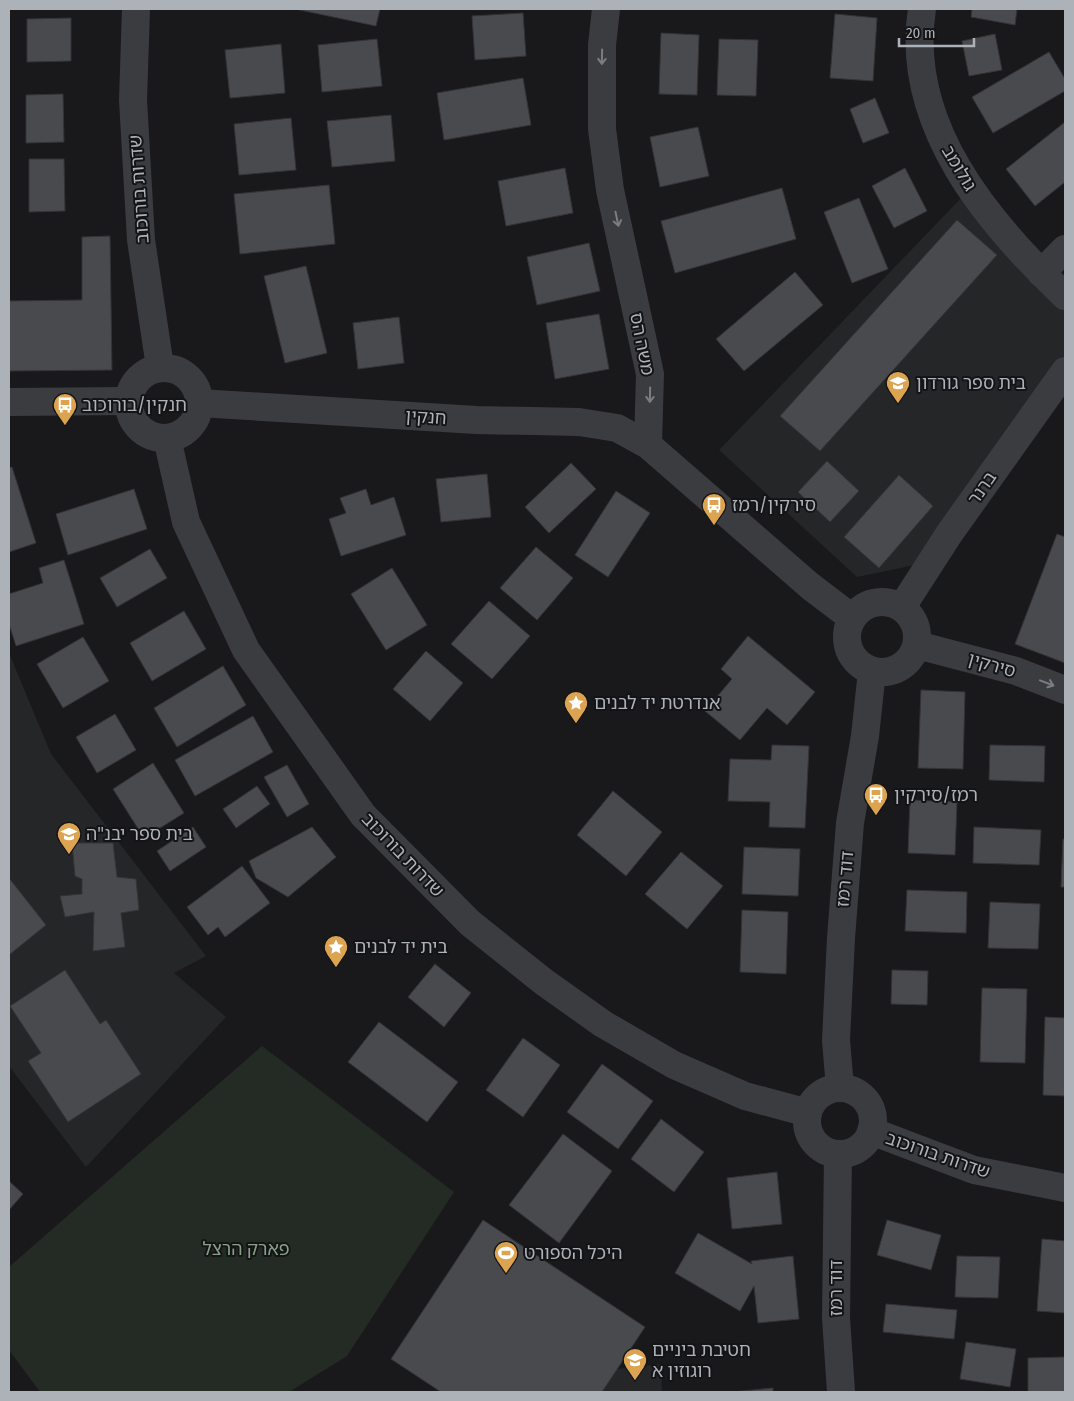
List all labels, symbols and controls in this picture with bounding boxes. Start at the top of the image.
scale bar [899,15,974,47]
text: 20 m [906,24,936,42]
one-way arrow [597,49,607,65]
street label: שדרות בורוכוב [124,134,154,244]
street label: גולומב [937,141,981,195]
one-way arrow [612,210,622,226]
street label: משה הס [625,311,659,377]
school or university icon: בית ספר גורדון [885,370,911,404]
place label: בית ספר גורדון [916,372,1026,394]
one-way arrow [645,387,654,403]
bus stop icon: חנקין/בורוכוב [52,392,78,426]
place label: חנקין/בורוכוב [82,394,187,416]
street label: חנקין [405,405,447,429]
street label: ברנר [963,467,1001,509]
bus stop icon: סירקין/רמז [701,492,727,526]
place label: סירקין/רמז [732,494,816,516]
street label: סירקין [966,648,1018,682]
one-way arrow [1039,679,1054,688]
place icon: אנדרטת יד לבנים [563,690,589,724]
place label: אנדרטת יד לבנים [594,692,720,714]
bus stop icon: רמז/סירקין [863,782,889,816]
place label: רמז/סירקין [894,784,978,806]
street label: שדרות בורוכוב [357,808,449,902]
school or university icon: בית ספר יבנ"ה [56,821,82,855]
place label: בית ספר יבנ"ה [86,823,193,845]
street label: דוד רמז [832,850,858,908]
place icon: בית יד לבנים [323,934,349,968]
place label: בית יד לבנים [354,936,448,958]
street label: שדרות בורוכוב [883,1127,993,1183]
park label: פארק הרצל [202,1238,290,1260]
sports icon: היכל הספורט [493,1240,519,1274]
place label: היכל הספורט [524,1242,623,1264]
street label: דוד רמז [825,1260,847,1316]
place label: חטיבת ביניים רוגוזין א [652,1339,751,1382]
school or university icon: חטיבת ביניים רוגוזין א [622,1347,648,1381]

